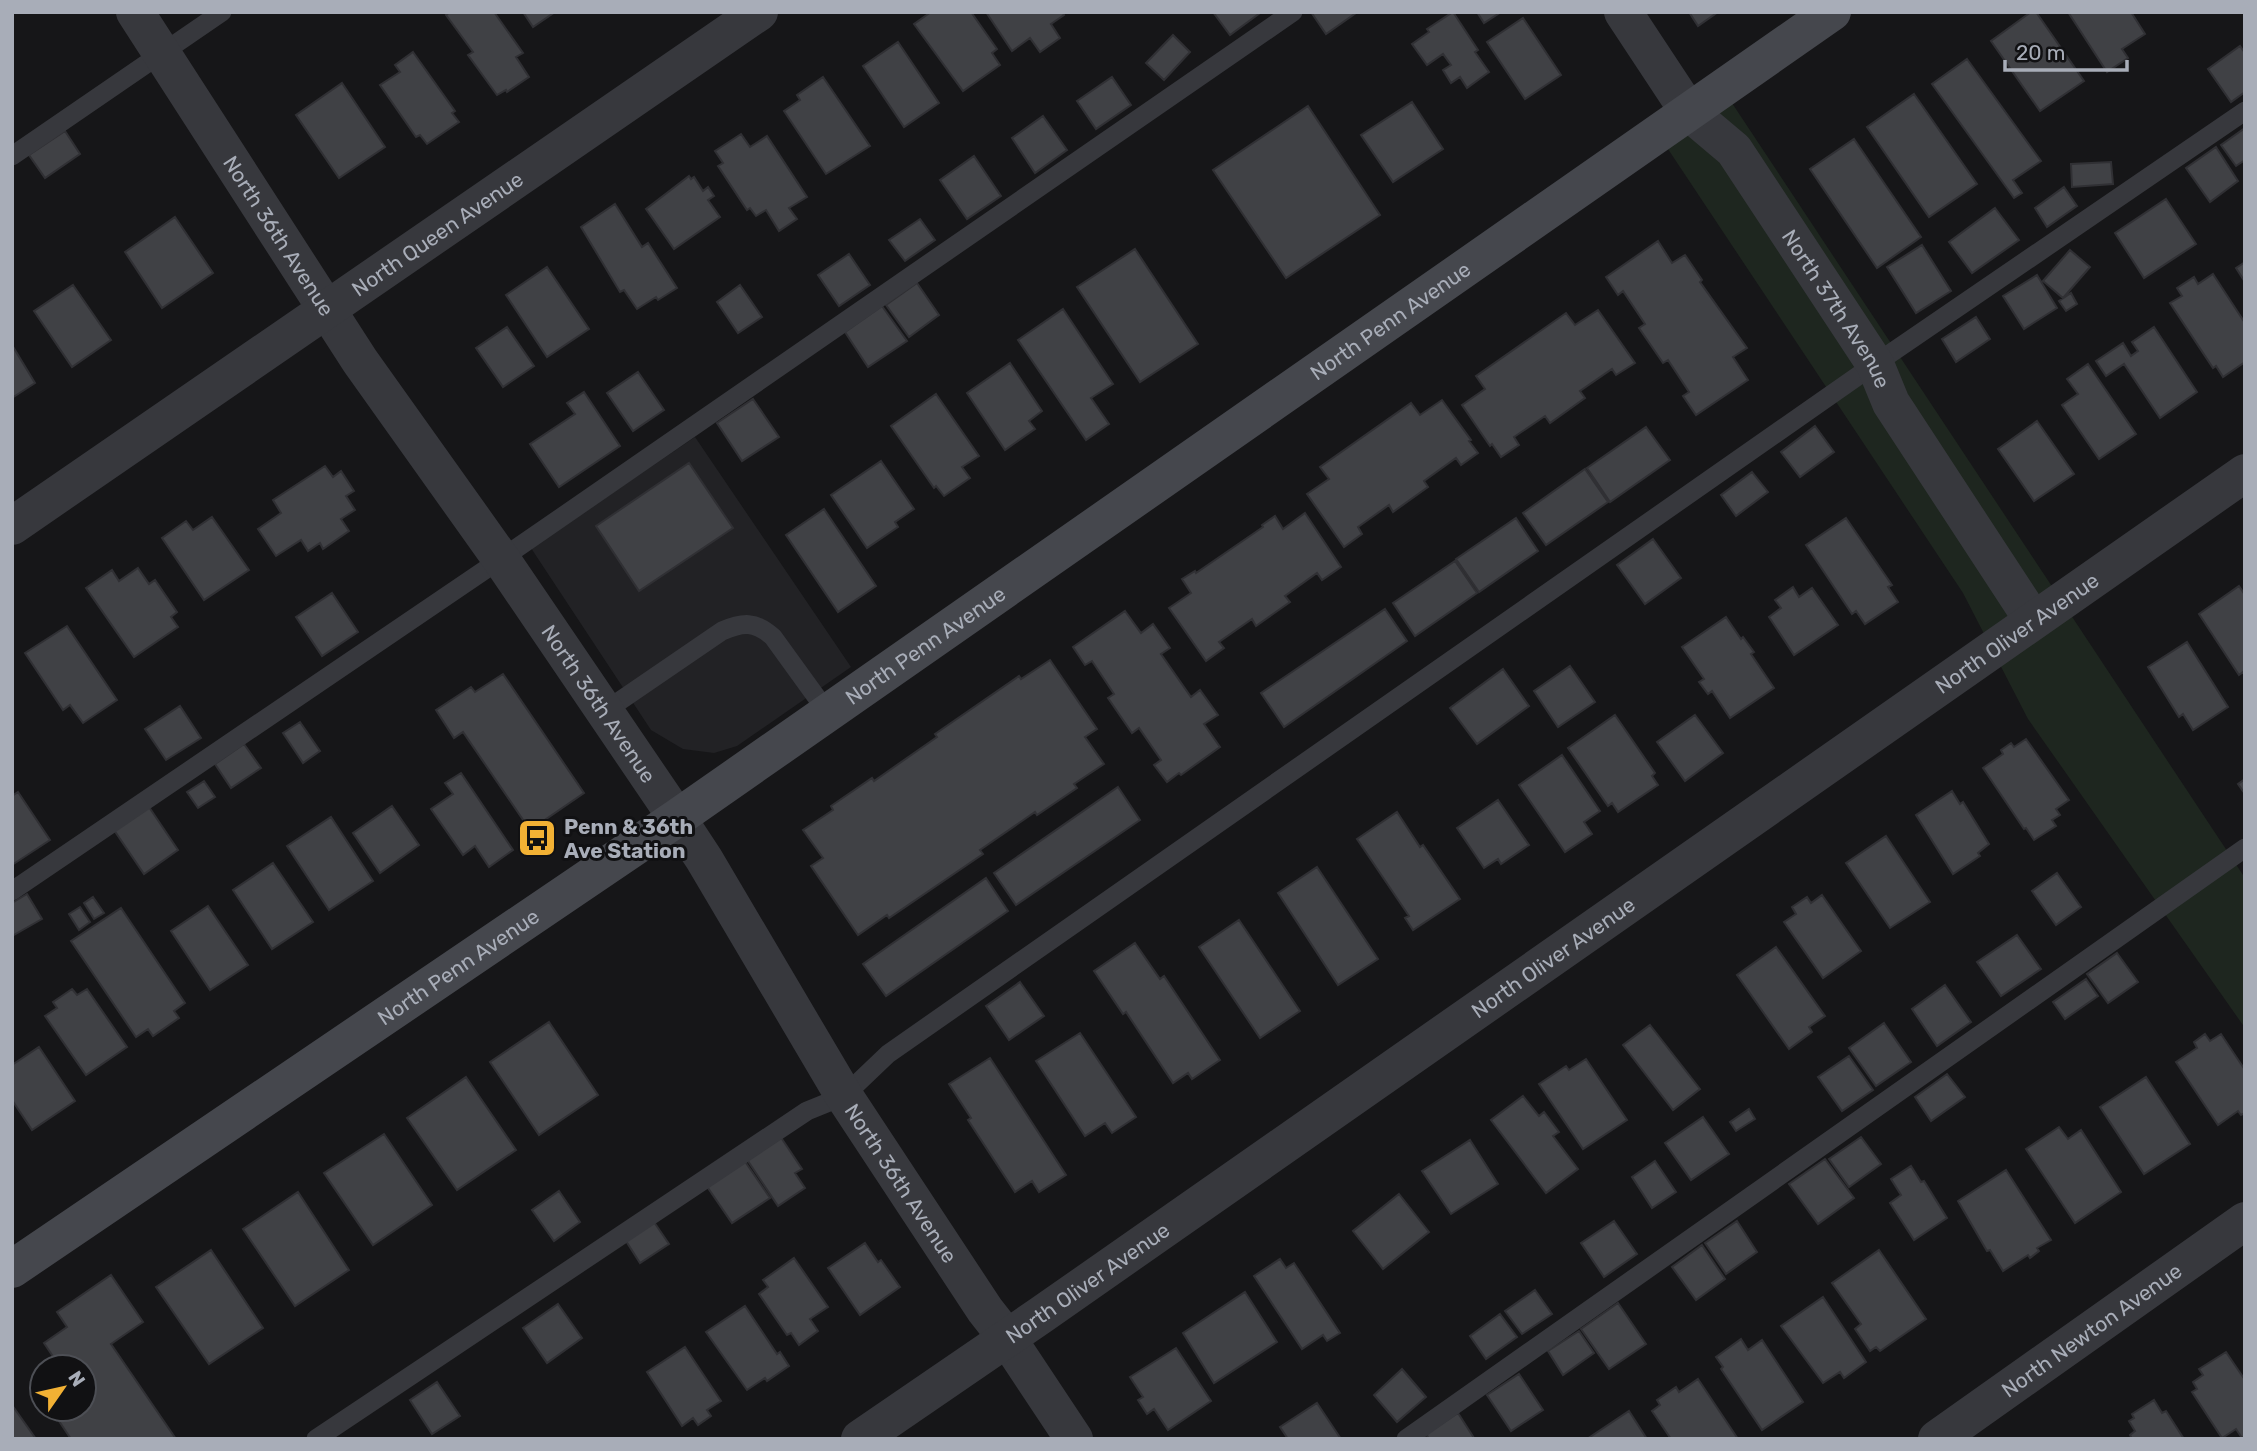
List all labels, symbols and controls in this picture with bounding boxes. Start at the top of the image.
scale bar [2005,28,2128,72]
text: 20 m [2016,40,2065,65]
street label: North 36th Avenue [218,151,340,320]
street label: North Queen Avenue [347,166,527,301]
street label: North 37th Avenue [1777,225,1896,392]
street label: North Penn Avenue [1305,256,1475,385]
street label: North Oliver Avenue [1930,567,2103,698]
street label: North Penn Avenue [840,580,1010,709]
street label: North 36th Avenue [537,620,662,787]
place label: Penn & 36th Ave Station [564,814,693,863]
bus stop icon: Penn & 36th Ave Station [516,817,558,859]
street label: North Oliver Avenue [1466,891,1639,1023]
street label: North Penn Avenue [373,903,544,1030]
street label: North 36th Avenue [840,1099,963,1267]
street label: North Oliver Avenue [1001,1217,1174,1348]
street label: North Newton Avenue [1996,1258,2186,1402]
north arrow [28,1353,98,1423]
text: N [63,1367,90,1391]

